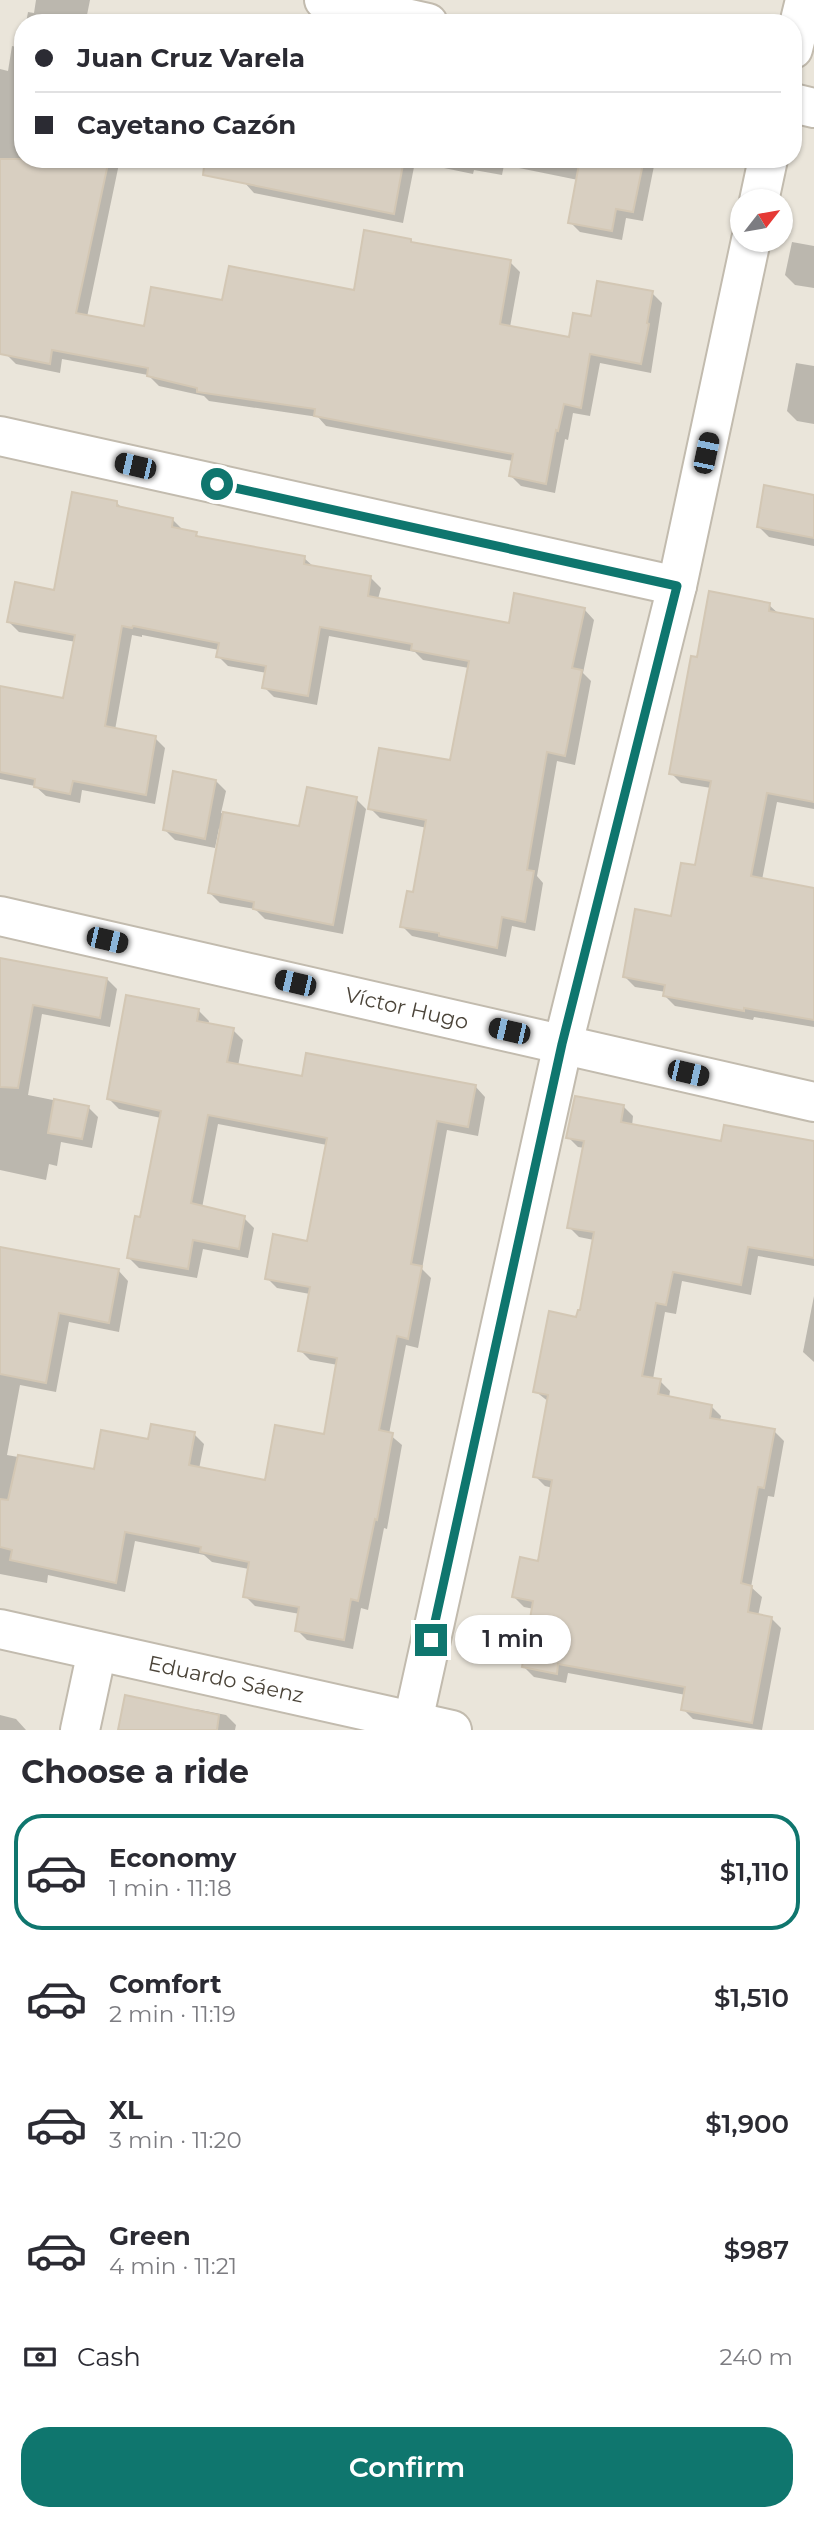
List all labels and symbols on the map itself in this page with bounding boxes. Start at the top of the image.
north arrow [730,189,793,252]
car [692,430,721,476]
car [113,451,158,481]
route start [201,468,233,500]
car [85,925,130,955]
car [273,968,318,998]
street label: Víctor Hugo [343,982,471,1034]
car [487,1016,532,1046]
car [666,1058,711,1088]
callout: 1 min [456,1616,571,1664]
route end [415,1624,447,1656]
street label: Eduardo Sáenz [146,1650,306,1708]

